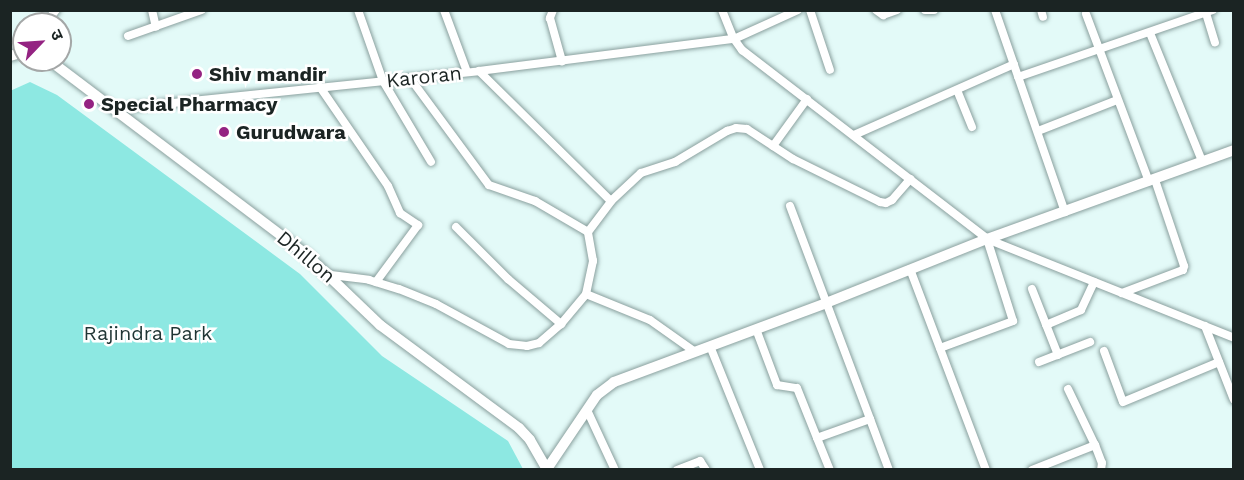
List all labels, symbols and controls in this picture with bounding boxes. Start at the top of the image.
north arrow [12,12,72,72]
text: उ [46,27,68,43]
street label: Karoran [385,61,463,93]
place label: Shiv mandir [209,62,327,86]
marker: Shiv mandir [190,67,204,81]
place label: Special Pharmacy [101,92,278,116]
marker: Special Pharmacy [82,97,96,111]
place label: Gurudwara [236,120,346,144]
marker: Gurudwara [217,125,231,139]
street label: Dhillon [272,226,340,288]
park label: Rajindra Park [83,321,213,345]

